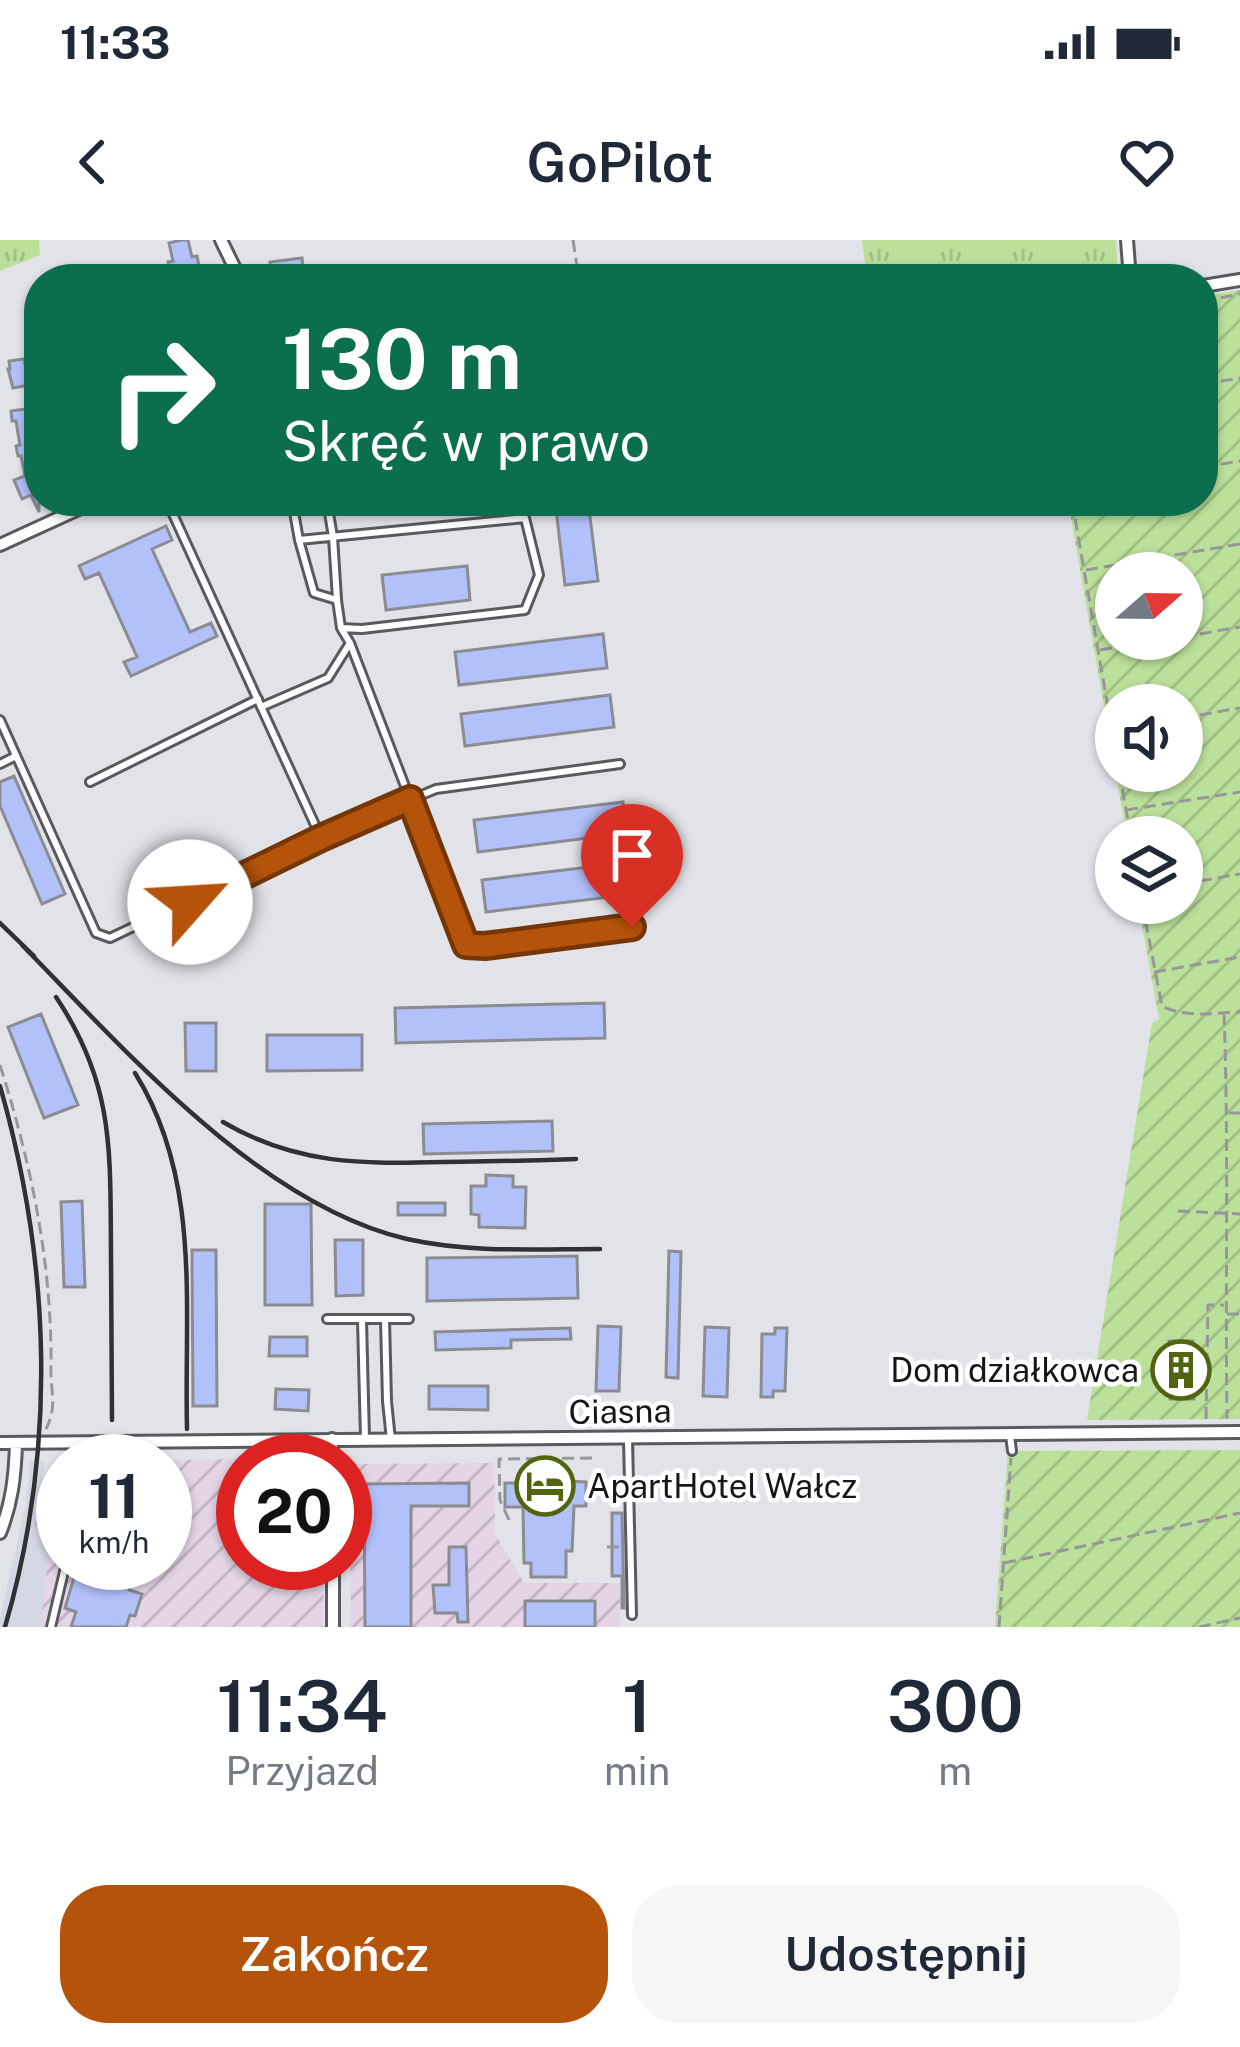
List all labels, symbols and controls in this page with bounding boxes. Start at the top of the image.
text: 11:33 [60,16,170,69]
icon: back [60,129,126,195]
icon: heart [1114,129,1180,195]
text: GoPilot [527,131,713,194]
text: 130 m [282,309,522,408]
icon: right [84,312,240,468]
text: Skręć w prawo [282,410,650,473]
north arrow [1095,552,1203,660]
map controls [1095,552,1203,924]
button: sound [1095,684,1203,792]
pin [581,804,683,927]
button: layers [1095,816,1203,924]
icon: arrive [599,822,665,888]
position arrow [127,839,253,965]
building icon: Dom działkowca [1150,1339,1212,1401]
place label: Dom działkowca [890,1351,1139,1389]
street label: Ciasna [568,1391,672,1431]
speed limit sign: 20 [216,1434,372,1590]
hotel icon: ApartHotel Wałcz [514,1455,576,1517]
text: 11 [88,1461,140,1532]
place label: ApartHotel Wałcz [587,1467,857,1505]
text: km/h [79,1524,149,1560]
text: 11:34 [217,1664,388,1748]
text: 1 [622,1664,652,1748]
text: 300 [887,1664,1023,1748]
text: Przyjazd [225,1748,379,1794]
text: min [604,1748,670,1794]
text: m [938,1748,972,1794]
button: Zakończ [60,1885,608,2023]
button: Udostępnij [632,1885,1180,2023]

